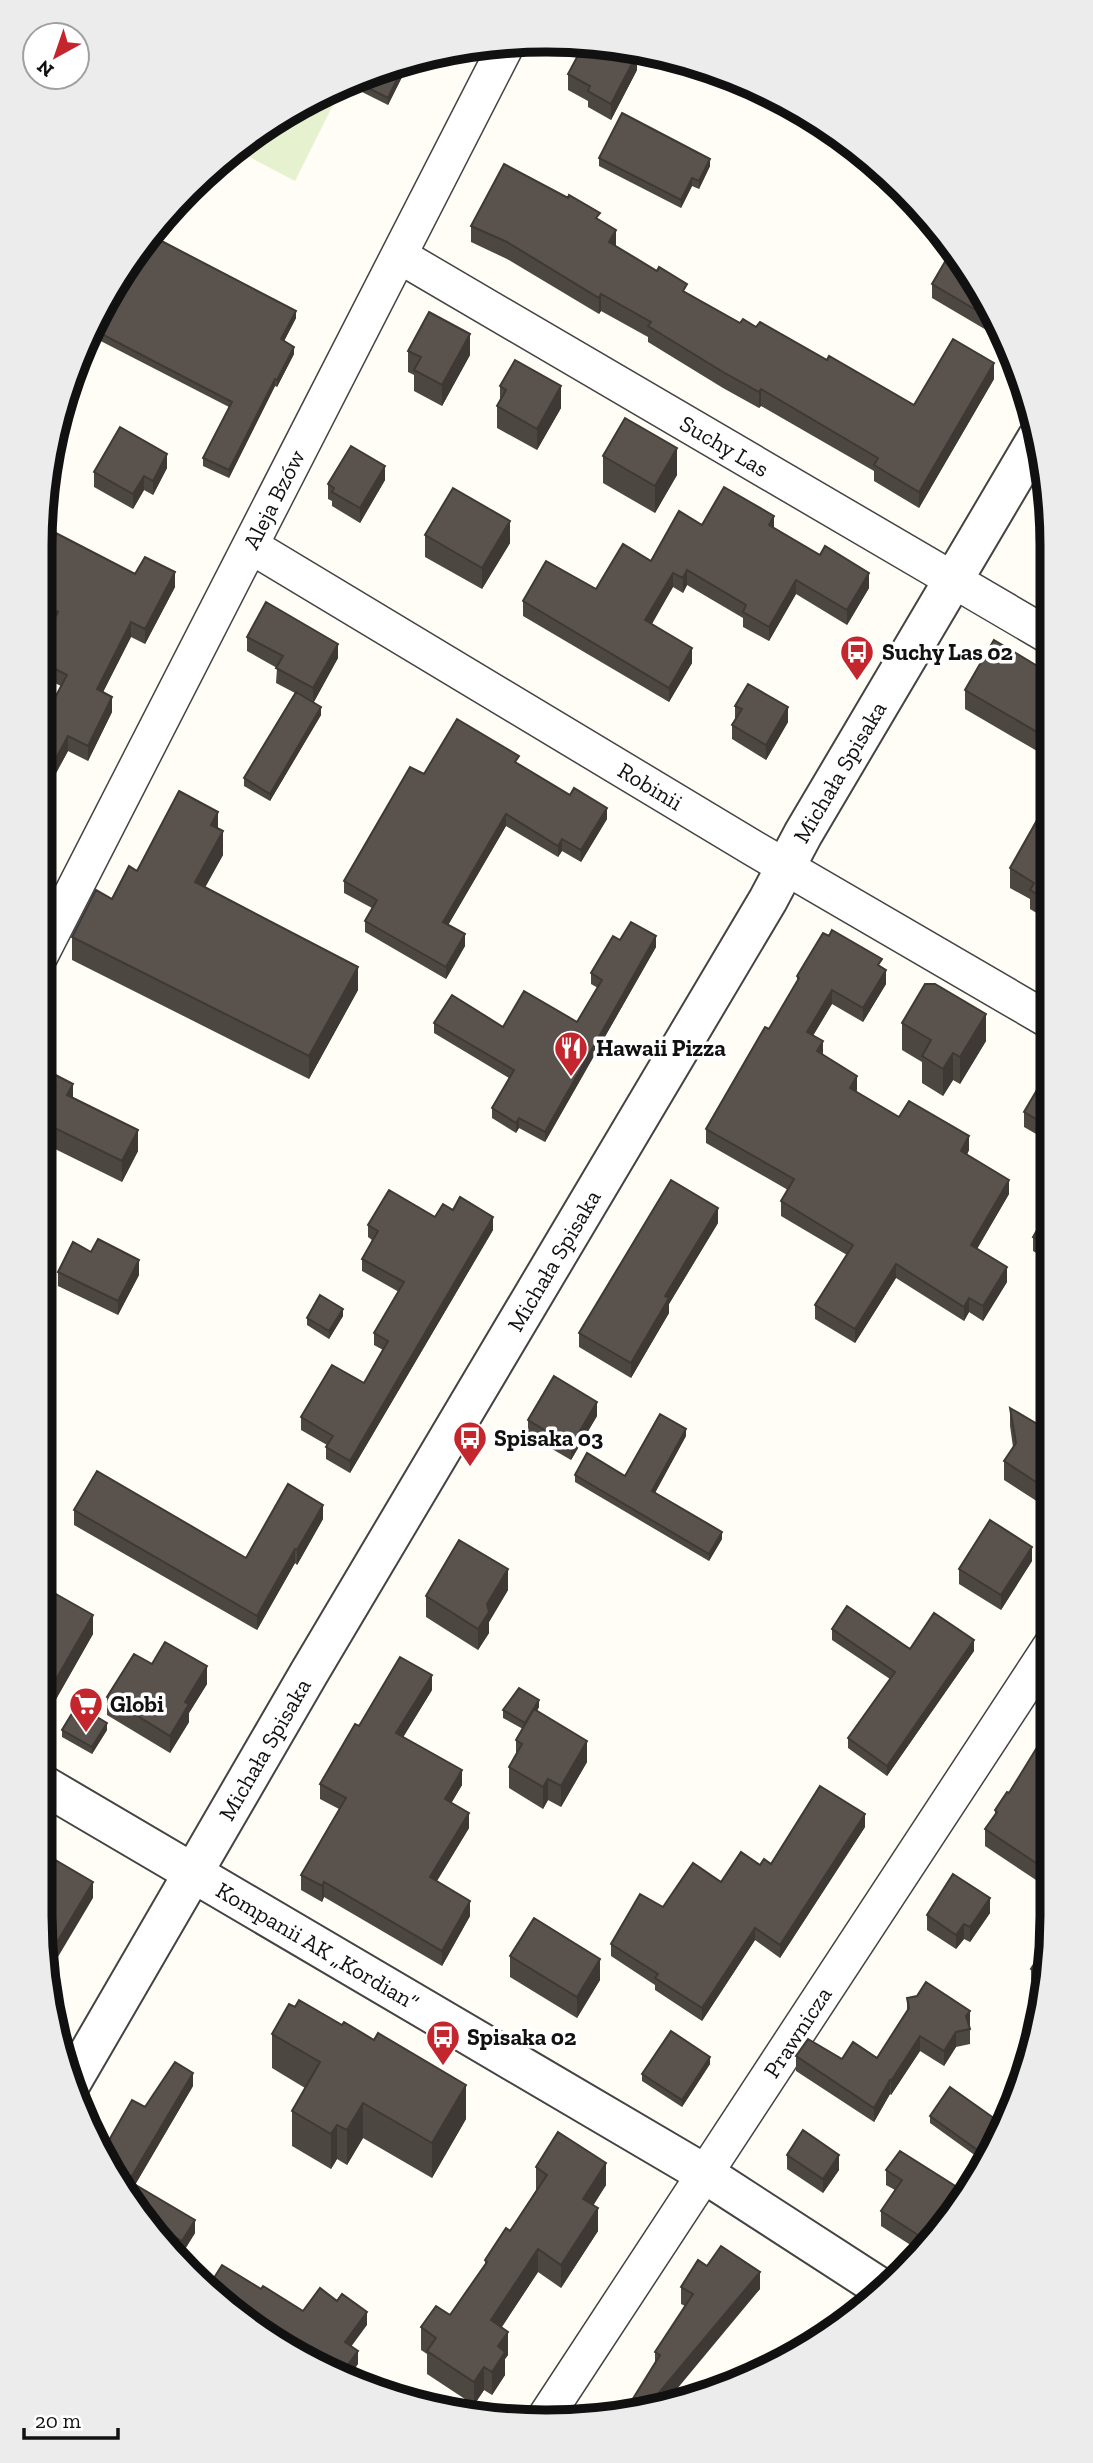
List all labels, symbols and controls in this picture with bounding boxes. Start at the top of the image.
north arrow [21,21,91,91]
text: N [32,55,58,82]
street label: Suchy Las [675,409,774,483]
street label: Aleja Bzów [237,445,311,554]
bus stop icon: Suchy Las 02 [838,633,876,682]
place label: Suchy Las 02 [882,638,1013,666]
street label: Michała Spisaka [787,696,892,848]
street label: Robinii [613,756,688,816]
restaurant icon: Hawaii Pizza [552,1029,590,1078]
place label: Hawaii Pizza [596,1034,726,1062]
street label: Michała Spisaka [501,1185,607,1336]
bus stop icon: Spisaka 03 [451,1419,489,1468]
place label: Spisaka 03 [494,1424,603,1452]
street label: Michała Spisaka [213,1673,317,1825]
supermarket icon: Globi [67,1685,105,1734]
place label: Globi [110,1690,164,1718]
street label: Kompanii AK „Kordian” [211,1876,424,2017]
street label: Prawnicza [757,1981,837,2083]
bus stop icon: Spisaka 02 [424,2018,462,2067]
place label: Spisaka 02 [467,2023,576,2051]
scale bar [24,2396,119,2440]
text: 20 m [35,2408,81,2433]

